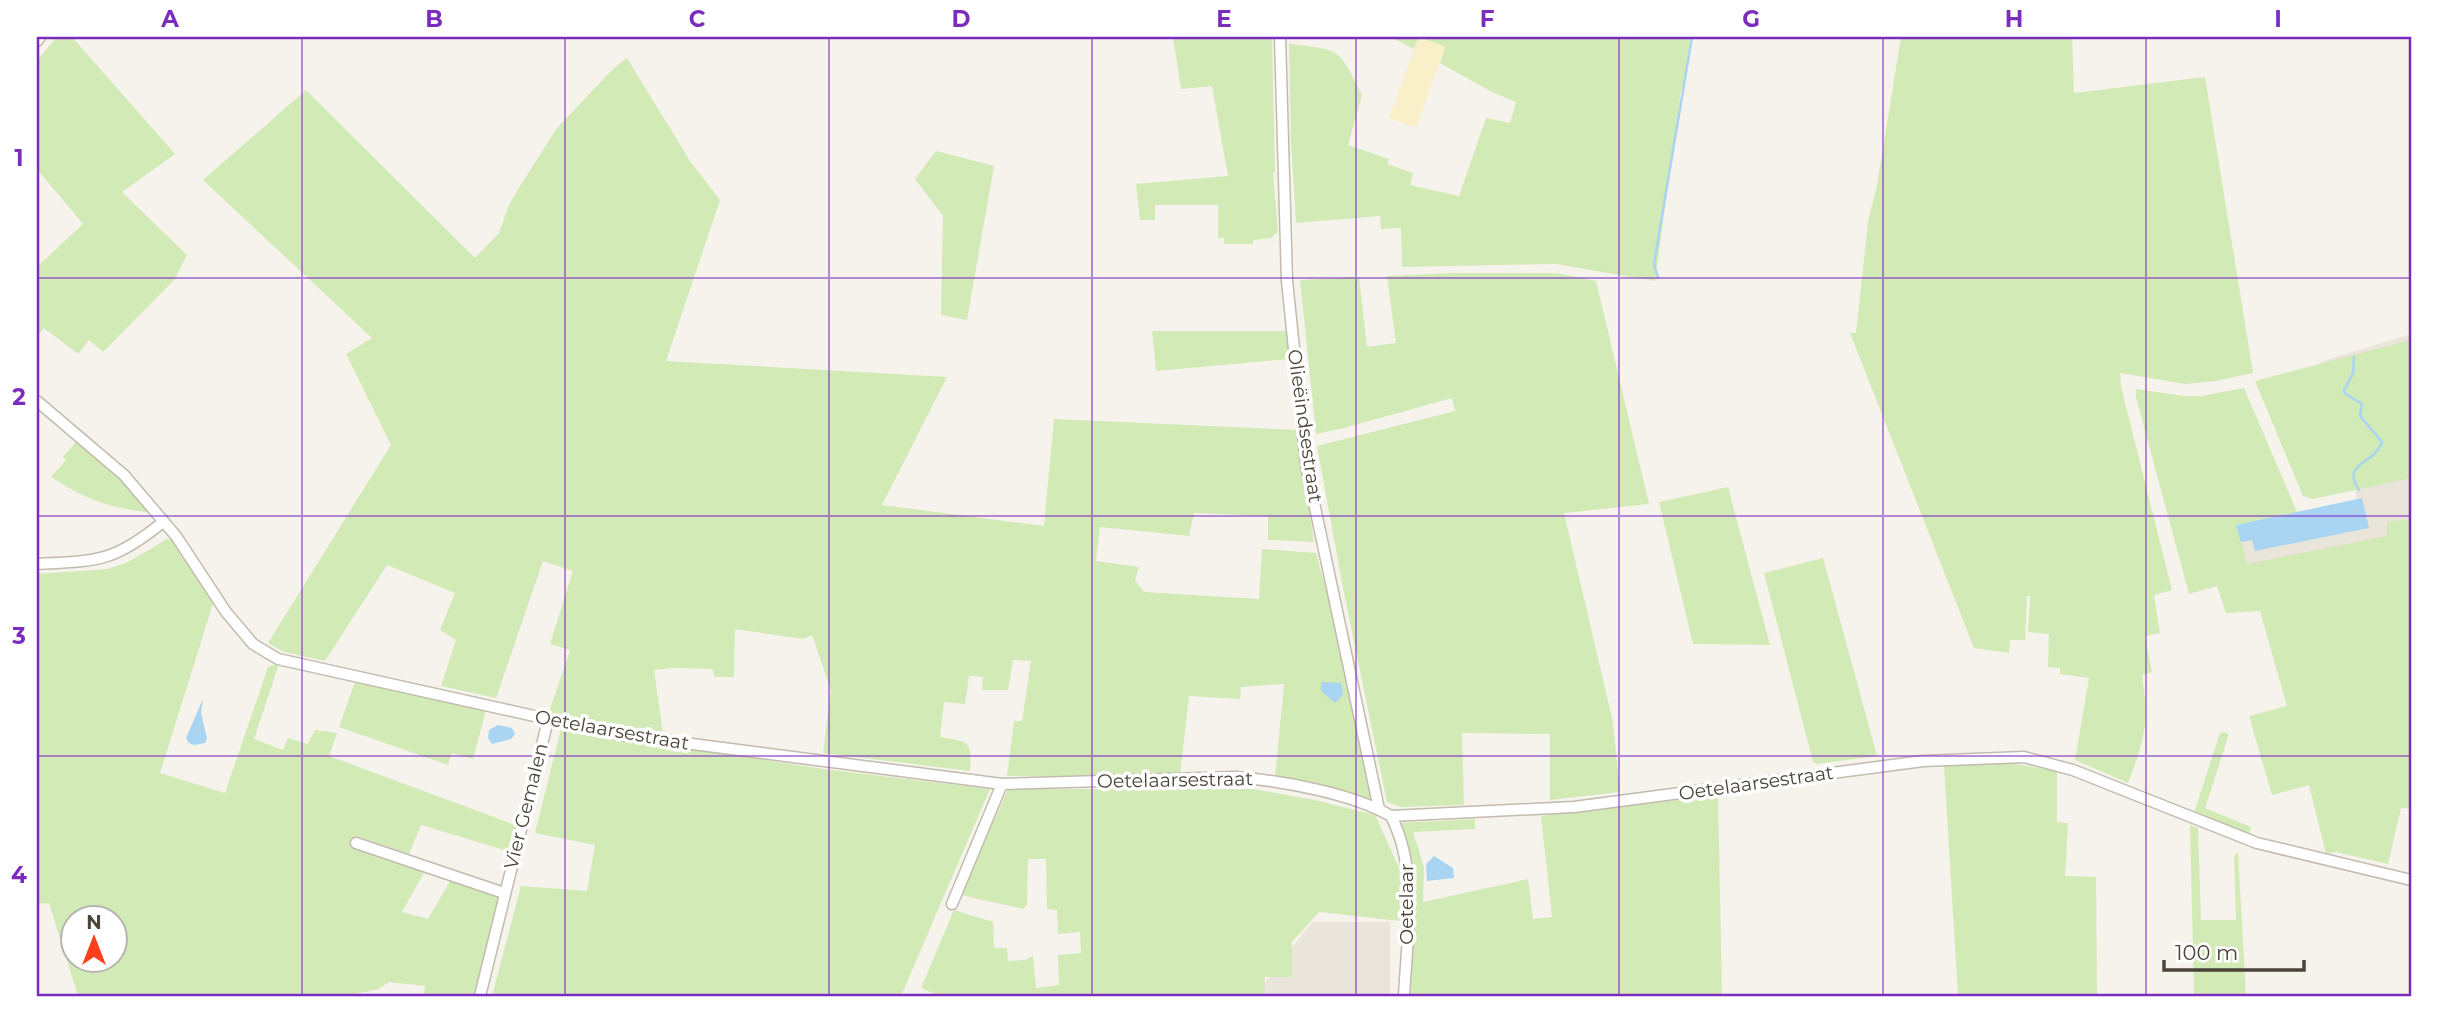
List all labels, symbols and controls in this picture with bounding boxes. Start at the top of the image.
text: A [160,5,179,33]
text: B [425,5,443,33]
text: C [689,5,706,33]
text: D [952,5,971,33]
text: E [1216,5,1232,33]
text: F [1480,5,1495,33]
text: G [1742,5,1760,33]
text: H [2005,5,2023,33]
text: I [2274,5,2282,33]
text: 1 [14,144,24,172]
street label: Olieëindsestraat [1283,348,1327,504]
text: 2 [12,383,26,411]
text: 3 [11,622,26,650]
street label: Oetelaarsestraat [533,705,691,755]
street label: Vier Gemalen [499,741,553,871]
street label: Oetelaarsestraat [1677,761,1835,805]
street label: Oetelaarsestraat [1097,767,1254,793]
text: 4 [11,861,27,889]
street label: Oetelaar [1395,863,1418,945]
north arrow [60,904,130,974]
text: N [86,911,102,934]
scale bar [2164,928,2304,972]
text: 100 m [2175,940,2238,965]

